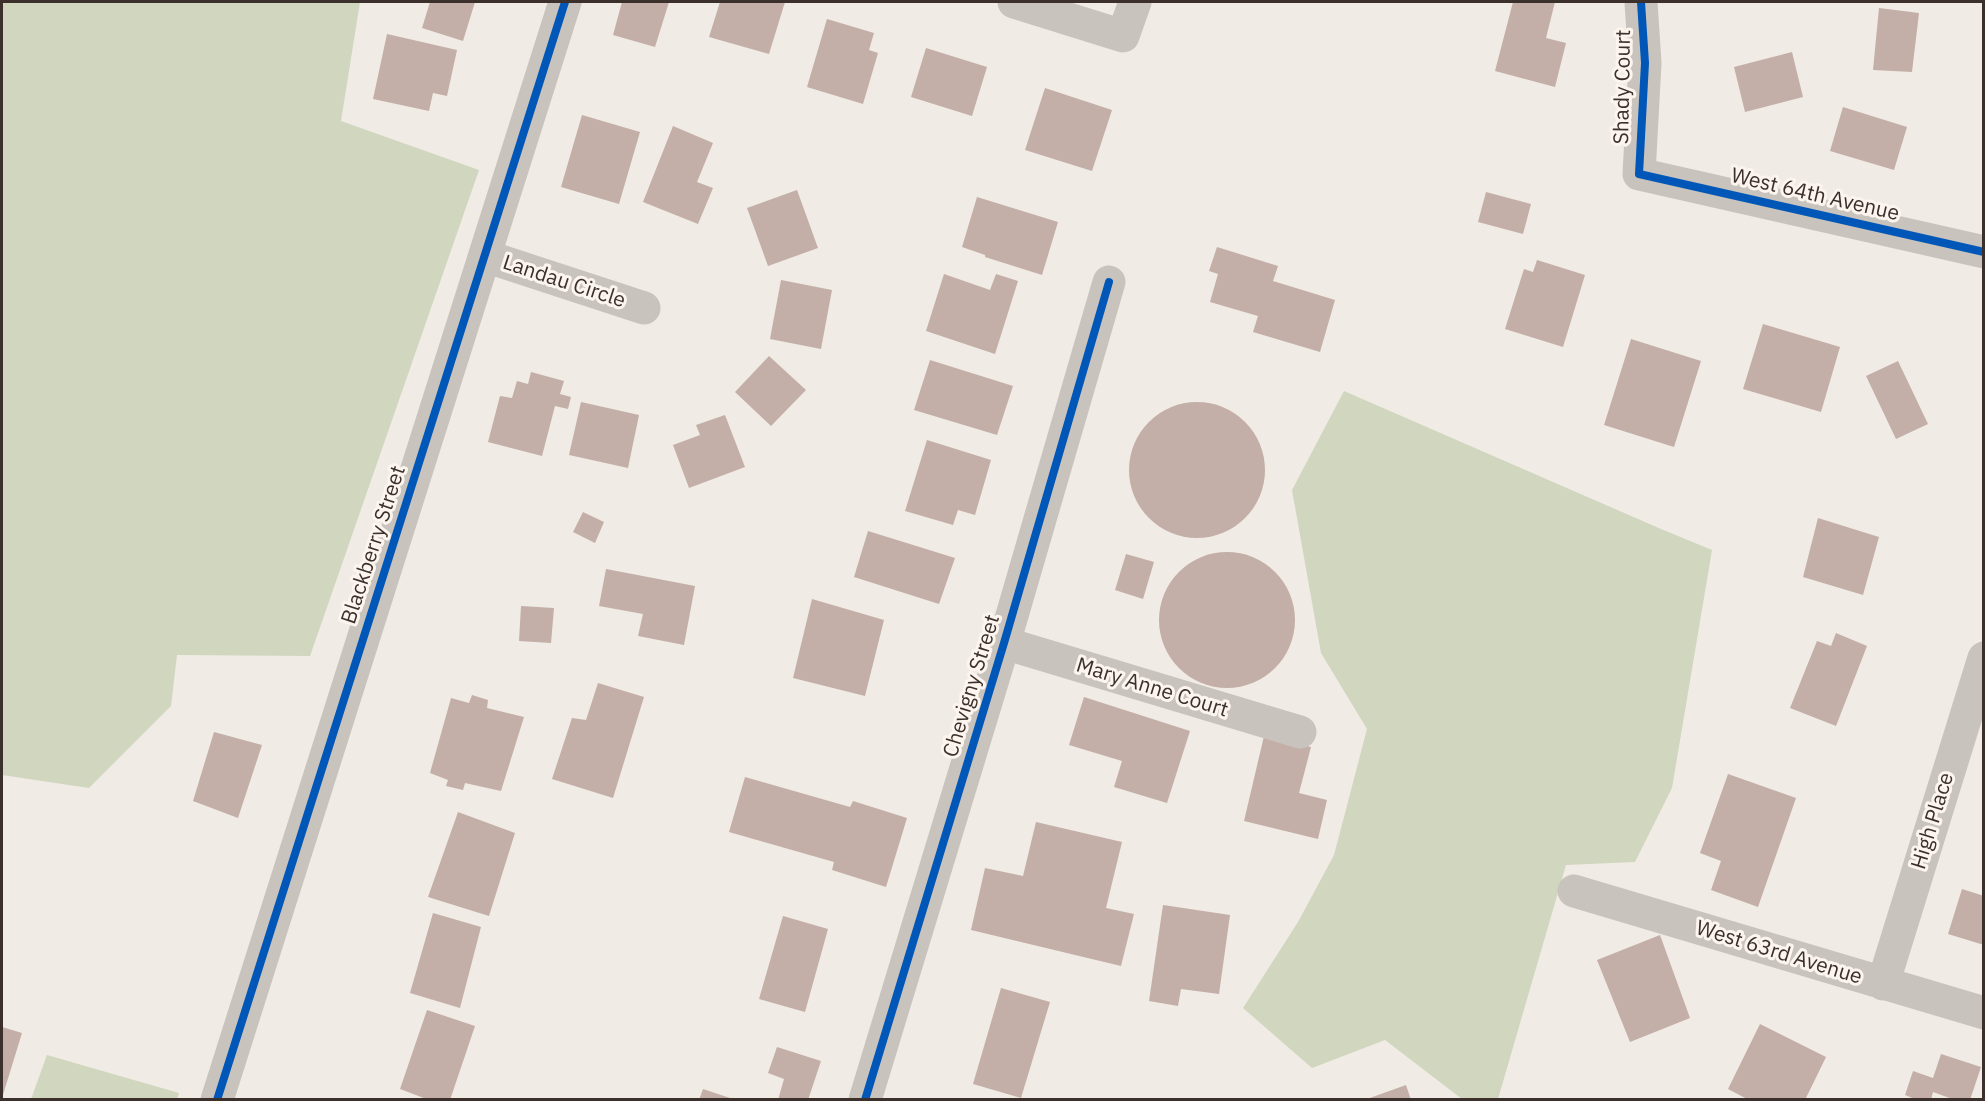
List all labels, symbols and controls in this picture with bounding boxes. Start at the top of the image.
street label: Shady Court [1609,29,1637,145]
street label: West 64th Avenue [1728,163,1902,227]
street label: Landau Circle [499,250,629,314]
street label: Blackberry Street [337,463,411,627]
street label: Chevigny Street [938,612,1006,760]
street label: Mary Anne Court [1073,653,1231,723]
street label: High Place [1906,770,1960,872]
street label: West 63rd Avenue [1693,916,1865,990]

